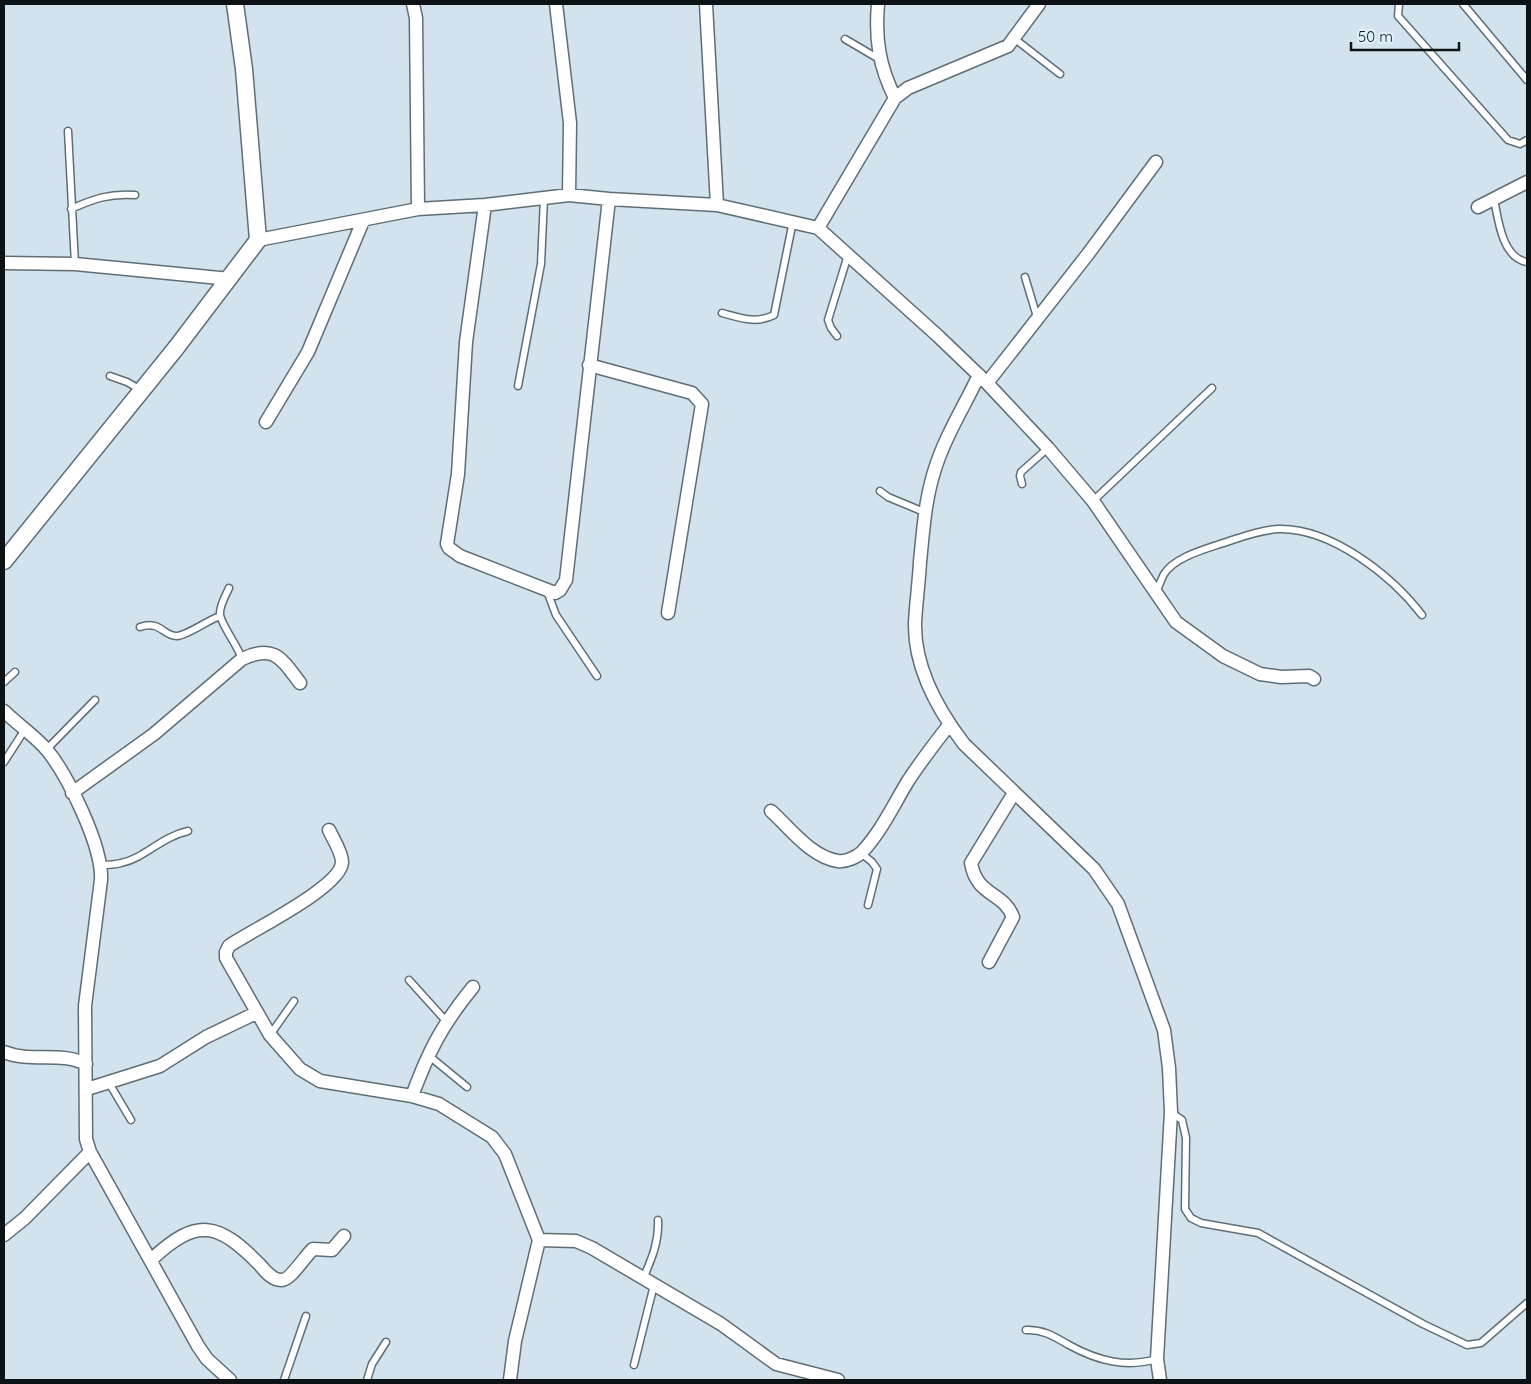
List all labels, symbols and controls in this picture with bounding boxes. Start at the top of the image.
scale bar [1351,20,1458,52]
text: 50 m [1358,27,1393,46]

